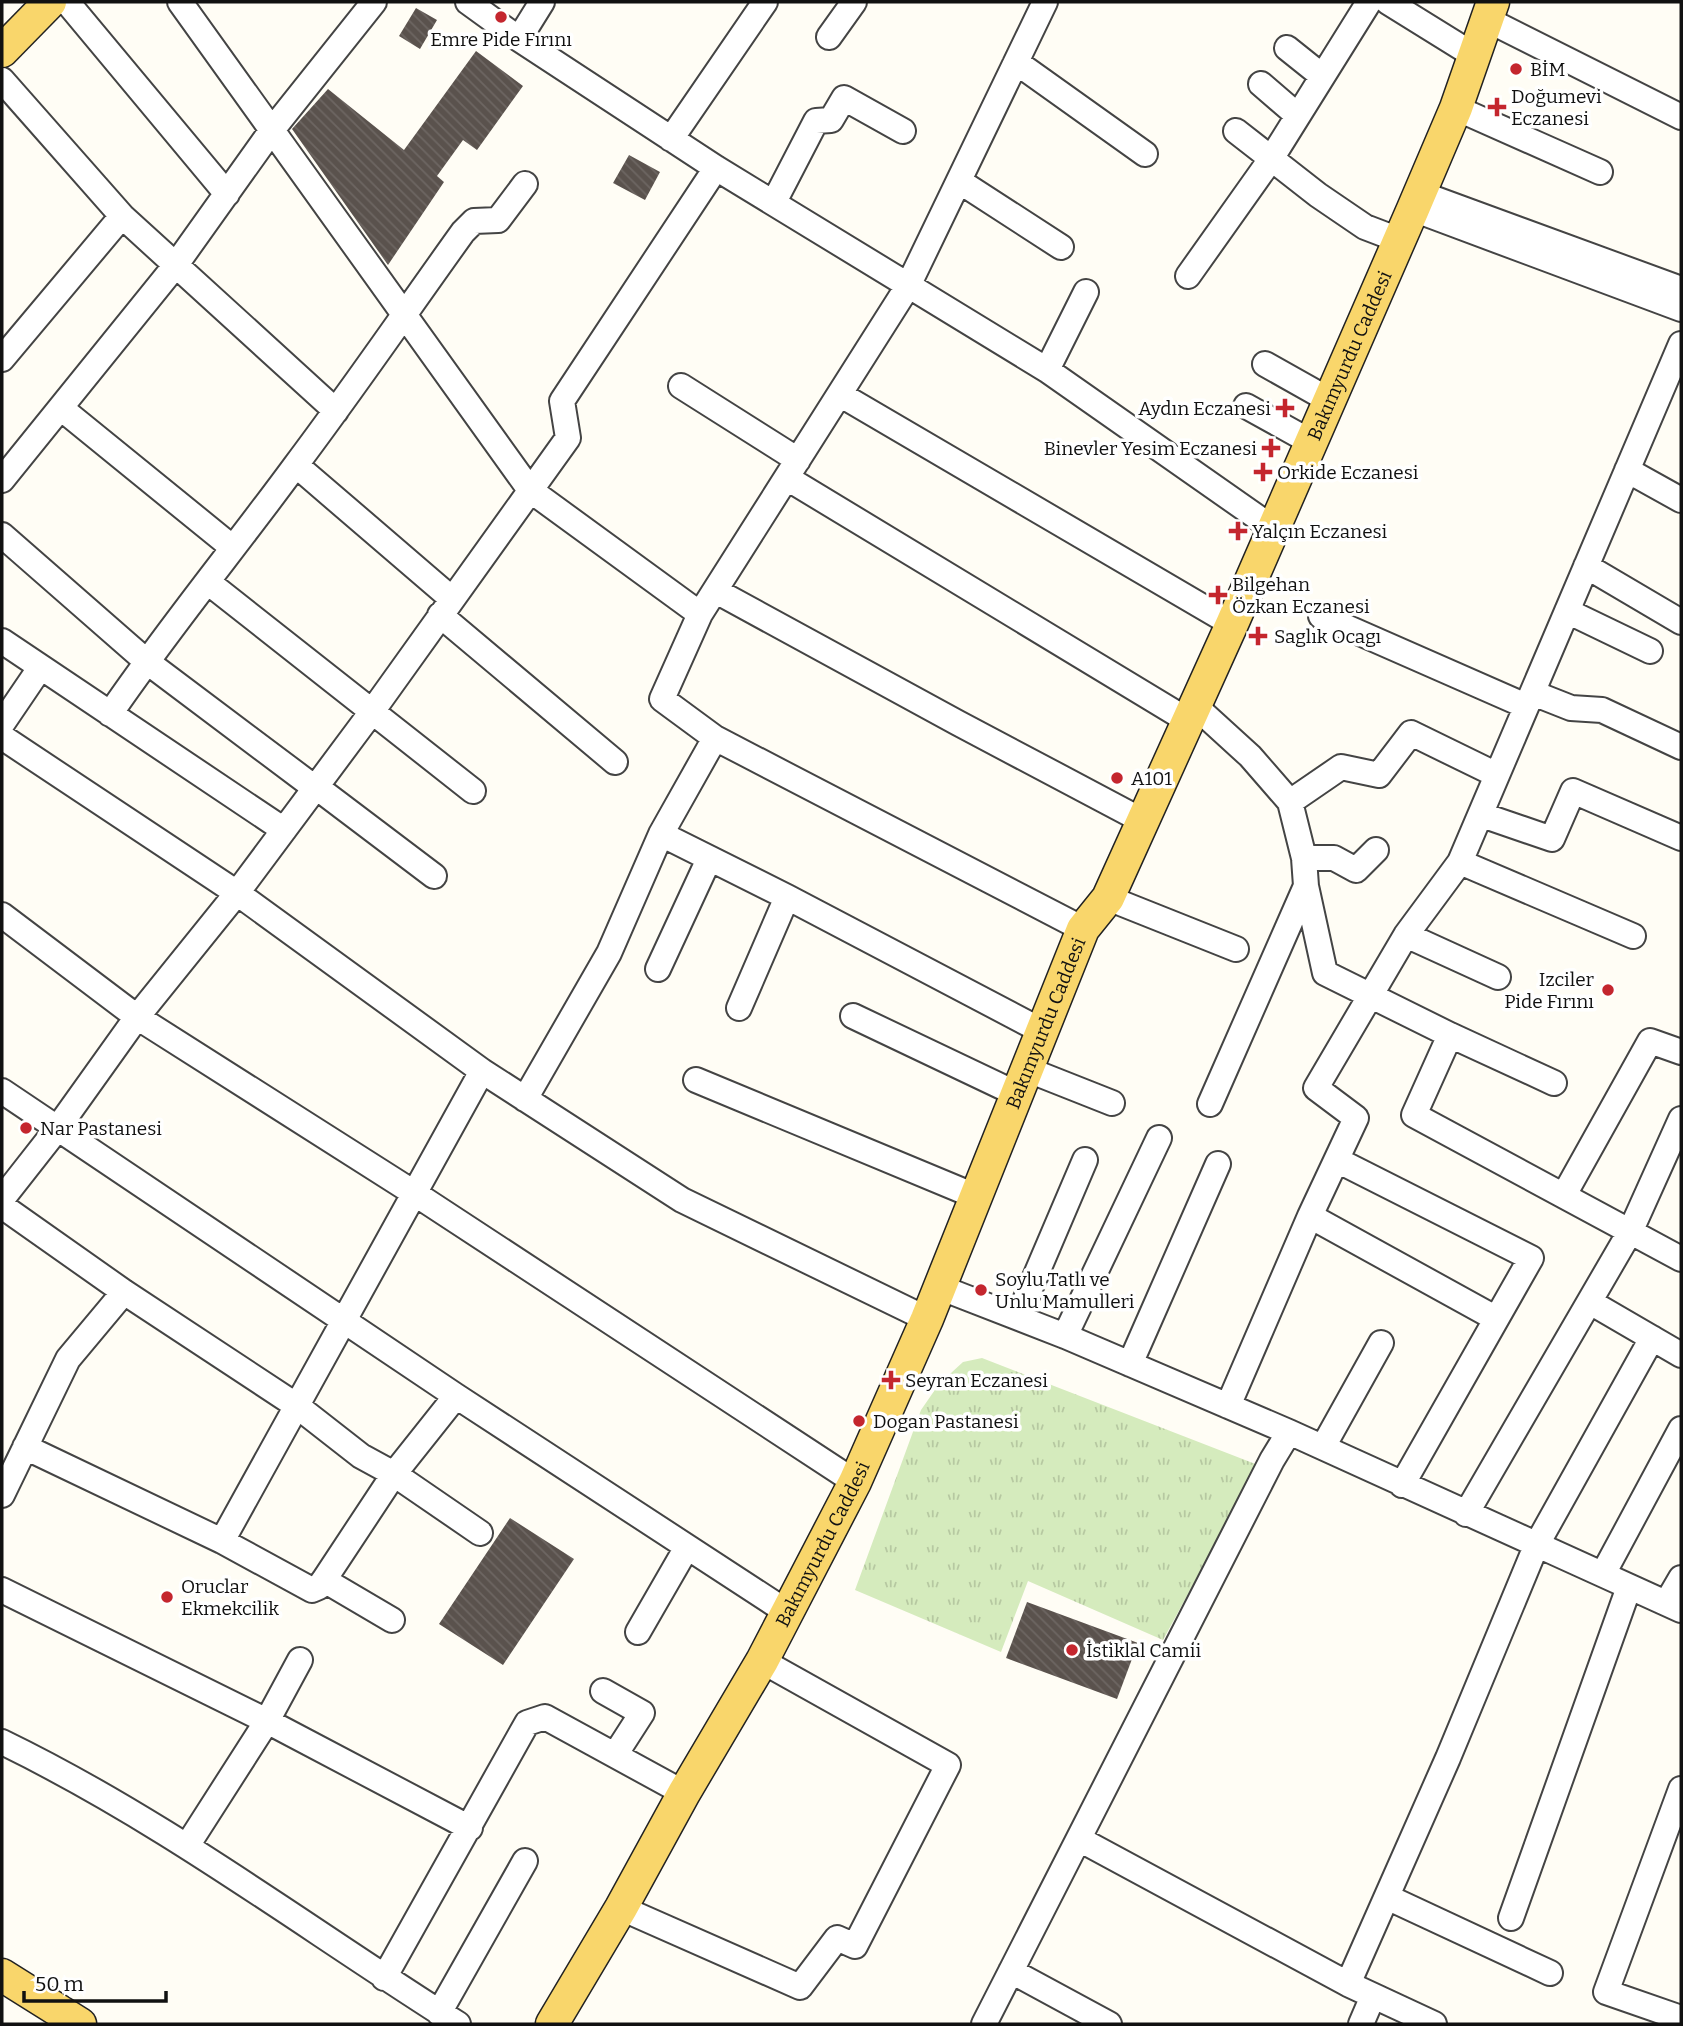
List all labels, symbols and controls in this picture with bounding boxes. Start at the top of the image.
marker: Emre Pide Fırını [493,9,509,25]
place label: Emre Pide Fırını [430,28,572,51]
place label: BİM [1530,58,1565,81]
marker: BİM [1508,61,1524,77]
place label: Doğumevi Eczanesi [1511,85,1602,130]
marker: Doğumevi Eczanesi [1489,99,1505,115]
street label: Bakımyurdu Caddesi [1303,267,1397,444]
place label: Aydın Eczanesi [1138,397,1271,420]
marker: Aydın Eczanesi [1277,400,1293,416]
place label: Binevler Yesim Eczanesi [1044,437,1257,460]
marker: Binevler Yesim Eczanesi [1263,440,1279,456]
place label: Orkide Eczanesi [1277,461,1419,484]
marker: Orkide Eczanesi [1255,464,1271,480]
place label: Yalçın Eczanesi [1252,520,1388,543]
marker: Yalçın Eczanesi [1230,523,1246,539]
place label: Bilgehan Özkan Eczanesi [1232,573,1370,618]
marker: Bilgehan Özkan Eczanesi [1210,587,1226,603]
place label: Saglık Ocagı [1274,625,1382,648]
marker: Saglık Ocagı [1248,626,1268,646]
place label: A101 [1131,767,1172,790]
marker: A101 [1109,770,1125,786]
street label: Bakımyurdu Caddesi [1001,934,1091,1112]
place label: Izciler Pide Fırını [1504,968,1595,1013]
marker: Izciler Pide Fırını [1600,982,1616,998]
place label: Nar Pastanesi [40,1117,162,1140]
marker: Nar Pastanesi [18,1120,34,1136]
place label: Soylu Tatlı ve Unlu Mamulleri [995,1268,1135,1313]
marker: Soylu Tatlı ve Unlu Mamulleri [973,1282,989,1298]
place label: Seyran Eczanesi [905,1369,1048,1392]
marker: Seyran Eczanesi [883,1372,899,1388]
place label: Dogan Pastanesi [873,1410,1019,1433]
marker: Dogan Pastanesi [851,1413,867,1429]
street label: Bakımyurdu Caddesi [771,1458,875,1631]
place label: Oruclar Ekmekcilik [181,1575,279,1620]
marker: Oruclar Ekmekcilik [159,1589,175,1605]
place label: İstiklal Camii [1086,1639,1201,1662]
marker: İstiklal Camii [1064,1642,1080,1658]
scale bar [24,1960,166,2004]
text: 50 m [35,1971,84,1997]

